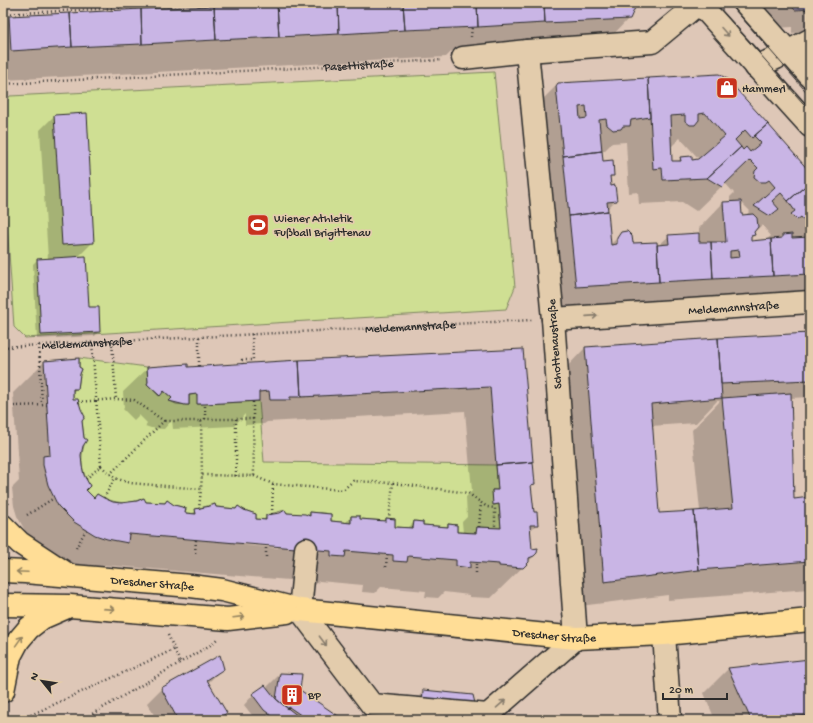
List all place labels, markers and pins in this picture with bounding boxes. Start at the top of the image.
shop icon: Hammerl [714,75,740,101]
place label: Hammerl [742,83,786,97]
sports icon: Wiener Athletik Fußball Brigittenau [245,212,271,238]
place label: Wiener Athletik Fußball Brigittenau [273,213,371,241]
building icon: BP [279,682,305,708]
place label: BP [307,690,321,704]

